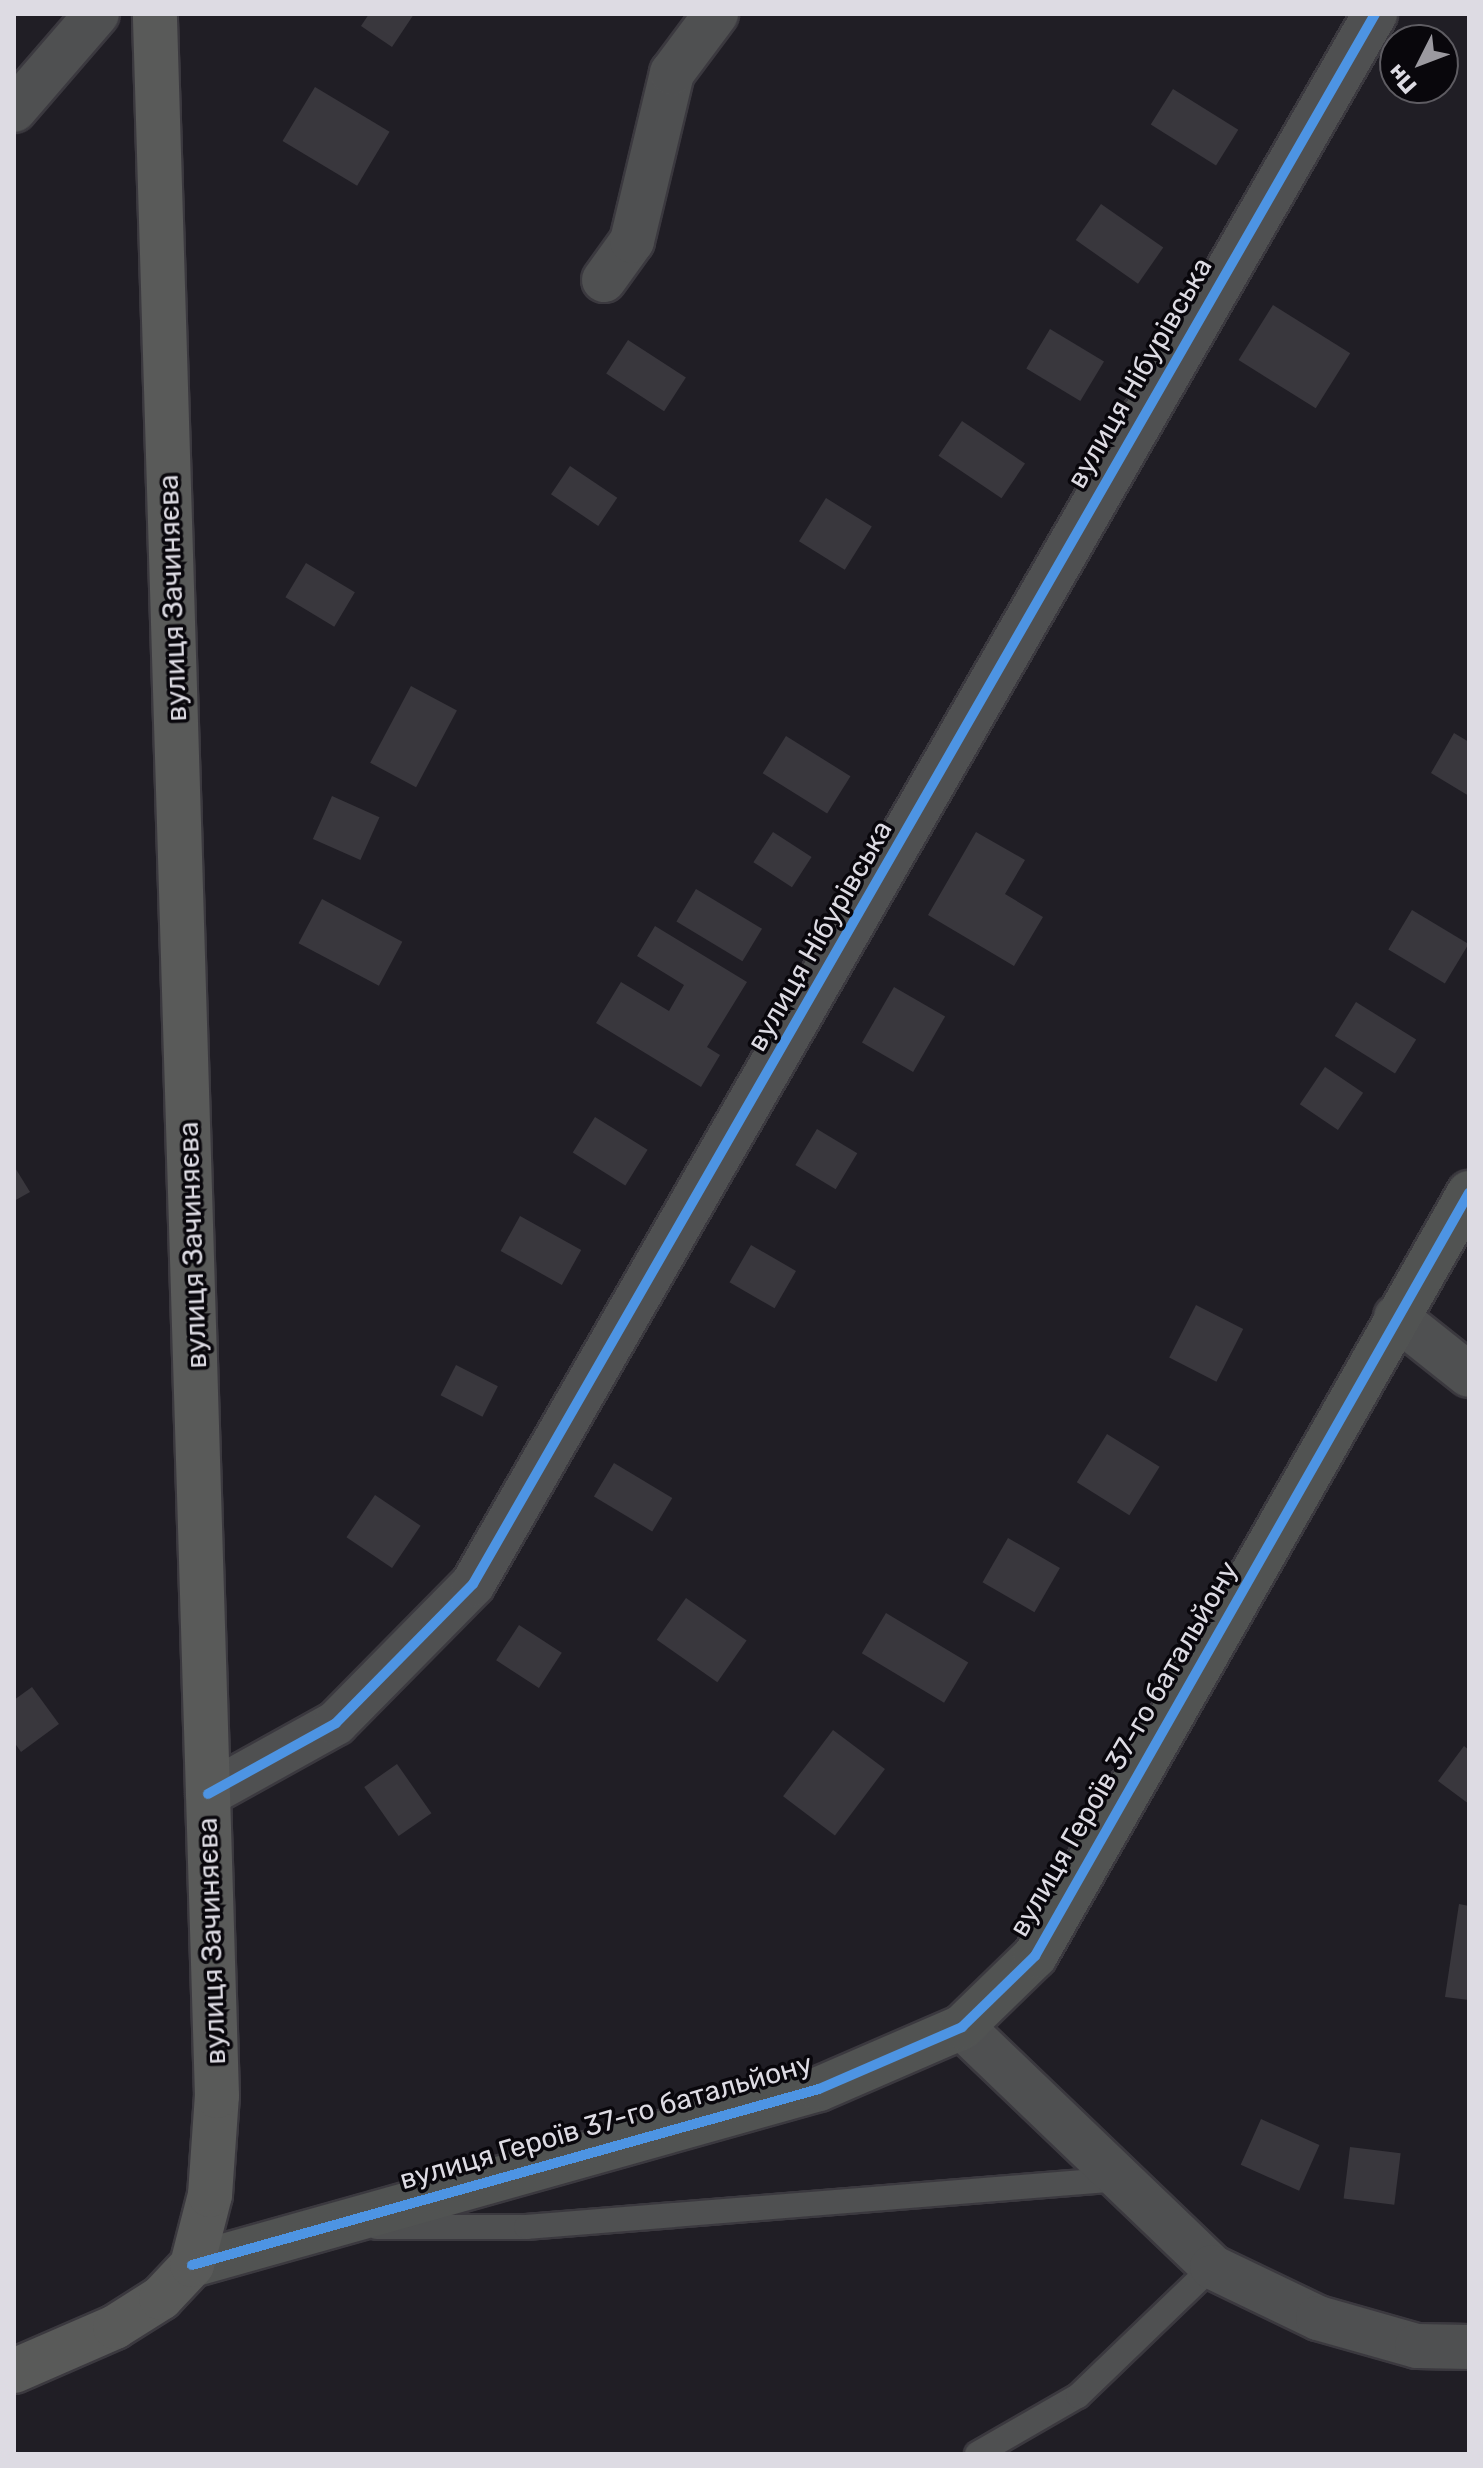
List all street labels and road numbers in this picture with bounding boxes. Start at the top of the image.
street label: вулиця Нібурівська [1060,252,1220,494]
street label: вулиця Зачиняєва [152,474,194,722]
street label: вулиця Нібурівська [740,815,900,1057]
street label: вулиця Зачиняєва [172,1121,214,1369]
street label: вулиця Героїв 37-го батальйону [1003,1555,1245,1943]
street label: вулиця Зачиняєва [191,1817,233,2065]
street label: вулиця Героїв 37-го батальйону [396,2047,816,2197]

